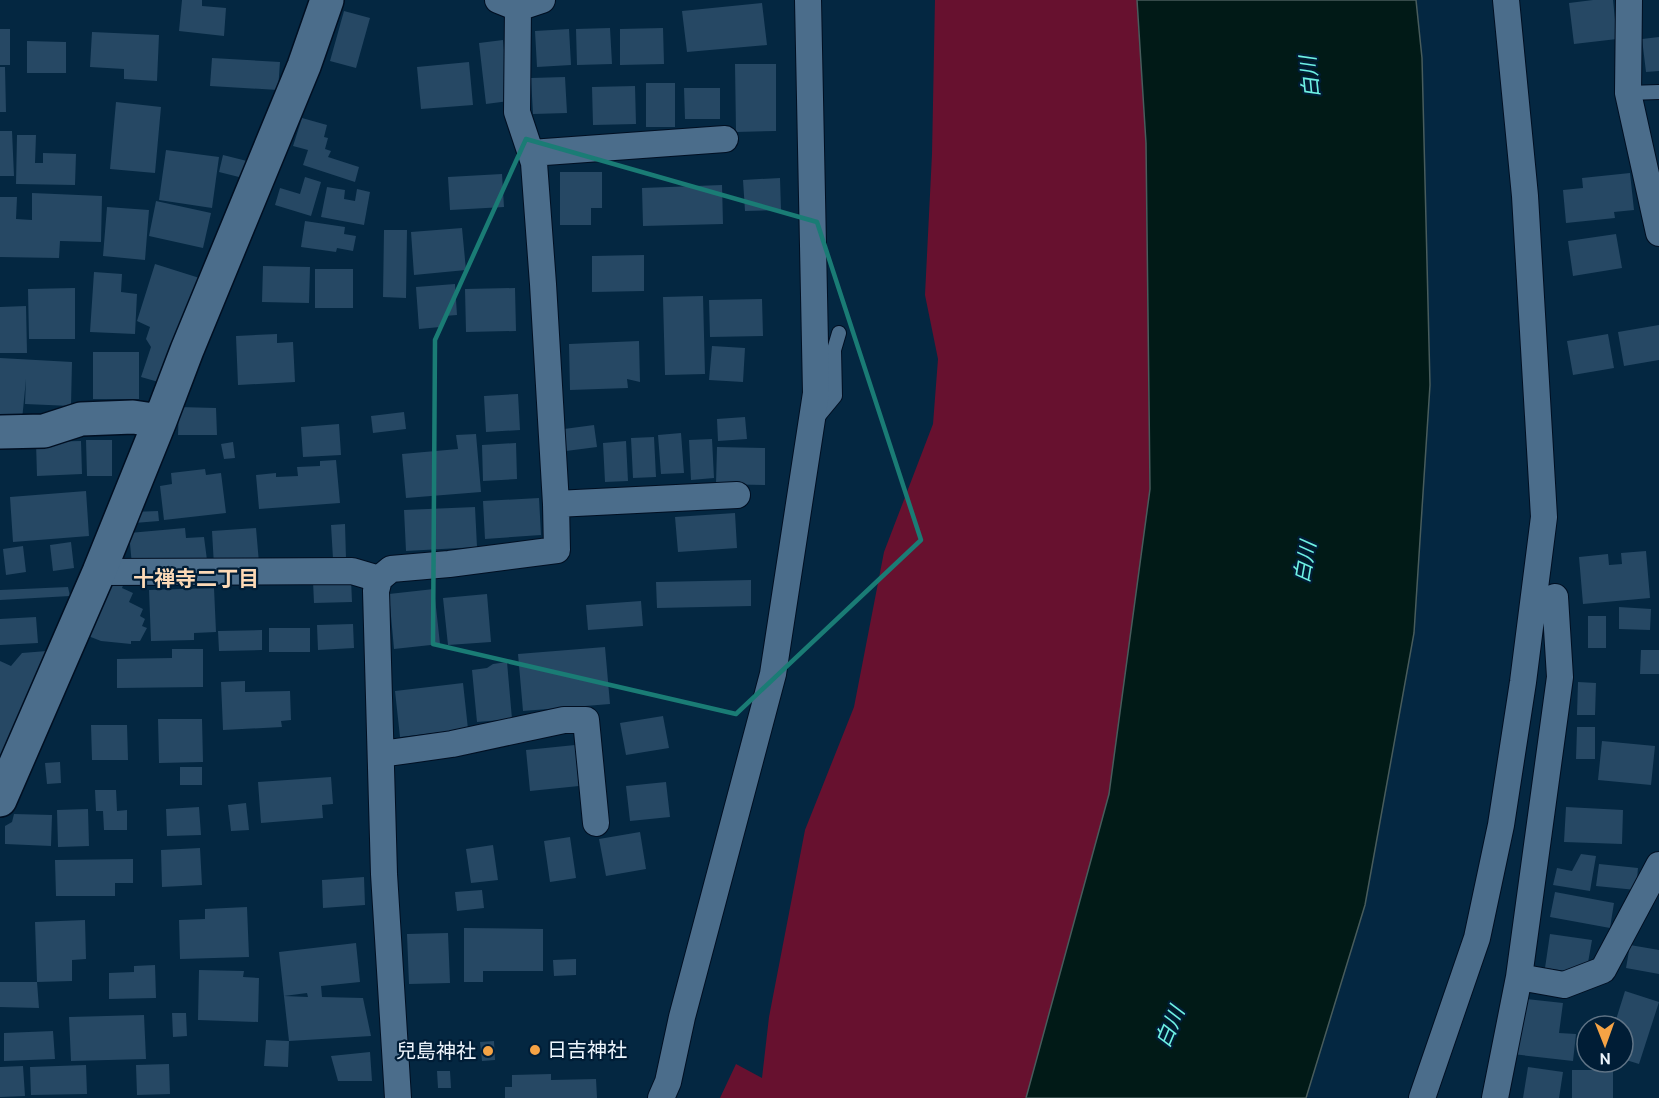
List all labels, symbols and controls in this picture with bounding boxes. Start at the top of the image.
water label: 白川 [1295,53,1324,99]
water label: 白川 [1289,537,1321,585]
district label: 十禅寺二丁目 [133,566,259,591]
water label: 白川 [1150,1001,1190,1051]
north arrow [1575,1014,1635,1074]
place label: 日吉神社 [547,1038,627,1062]
place label: 兒島神社 [396,1039,476,1063]
marker: 日吉神社 [528,1043,542,1057]
marker: 兒島神社 [481,1044,495,1058]
text: N [1599,1049,1611,1068]

